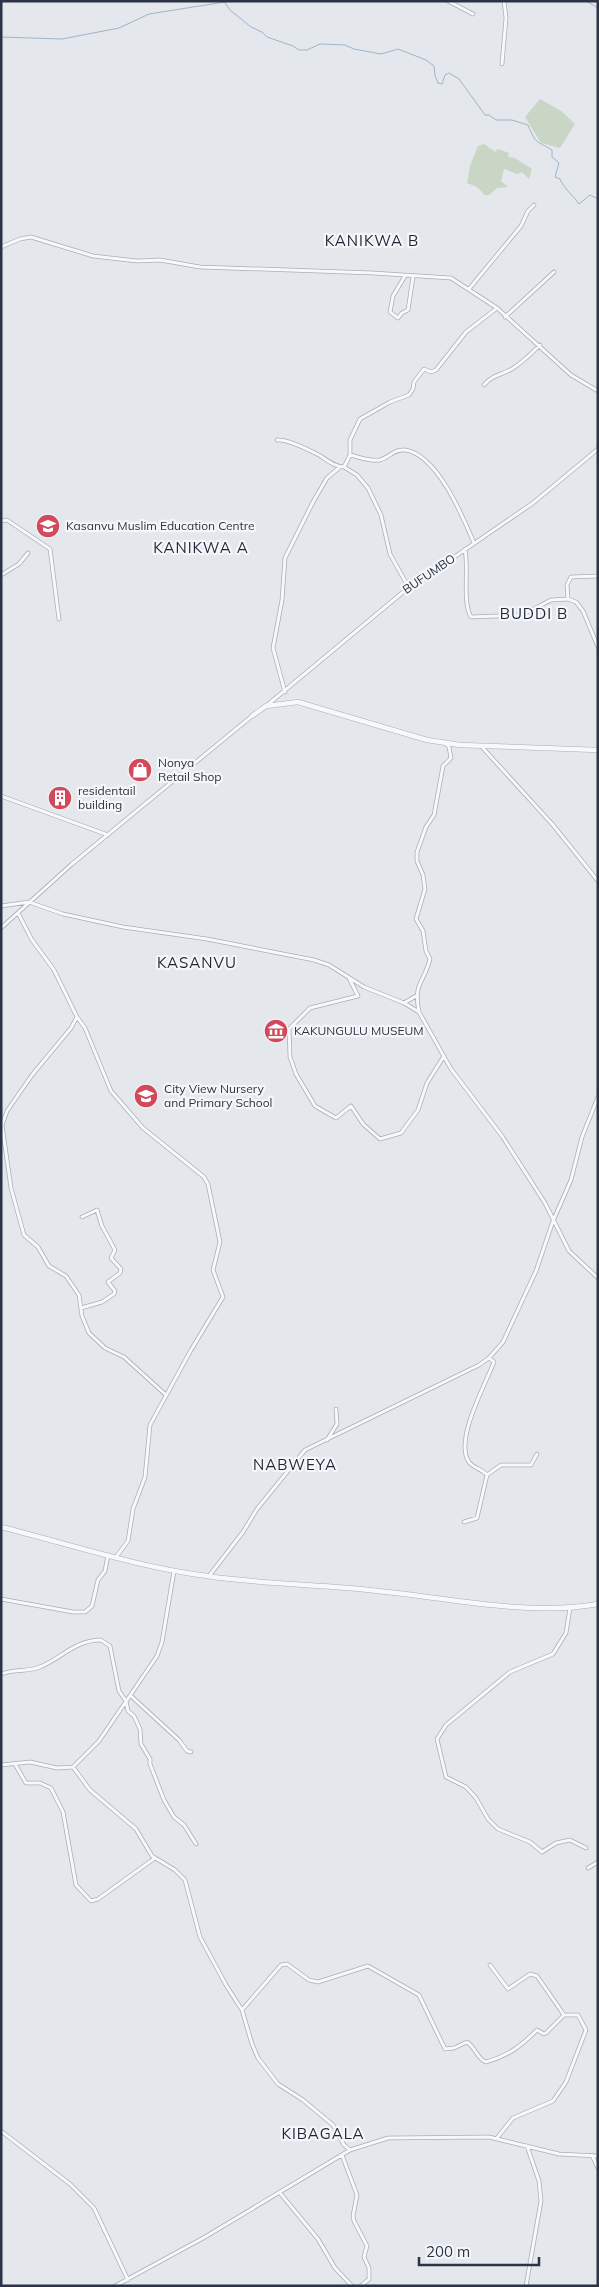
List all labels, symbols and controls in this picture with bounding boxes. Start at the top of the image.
district label: KANIKWA B [325,231,419,250]
school or university icon: Kasanvu Muslim Education Centre [35,513,61,539]
place label: Kasanvu Muslim Education Centre [66,518,255,533]
district label: KANIKWA A [153,538,249,557]
street label: BUFUMBO [400,551,458,597]
district label: BUDDI B [500,604,568,623]
place label: Nonya Retail Shop [158,755,222,784]
shop icon: Nonya Retail Shop [127,757,153,783]
place label: residentail building [78,783,136,812]
building icon: residentail building [47,785,73,811]
district label: KASANVU [157,953,237,972]
museum icon: KAKUNGULU MUSEUM [263,1018,289,1044]
place label: KAKUNGULU MUSEUM [294,1023,424,1038]
place label: City View Nursery and Primary School [164,1081,272,1110]
school or university icon: City View Nursery and Primary School [133,1083,159,1109]
district label: NABWEYA [253,1455,337,1474]
district label: KIBAGALA [281,2124,365,2143]
scale bar [419,2234,539,2266]
text: 200 m [426,2242,470,2261]

